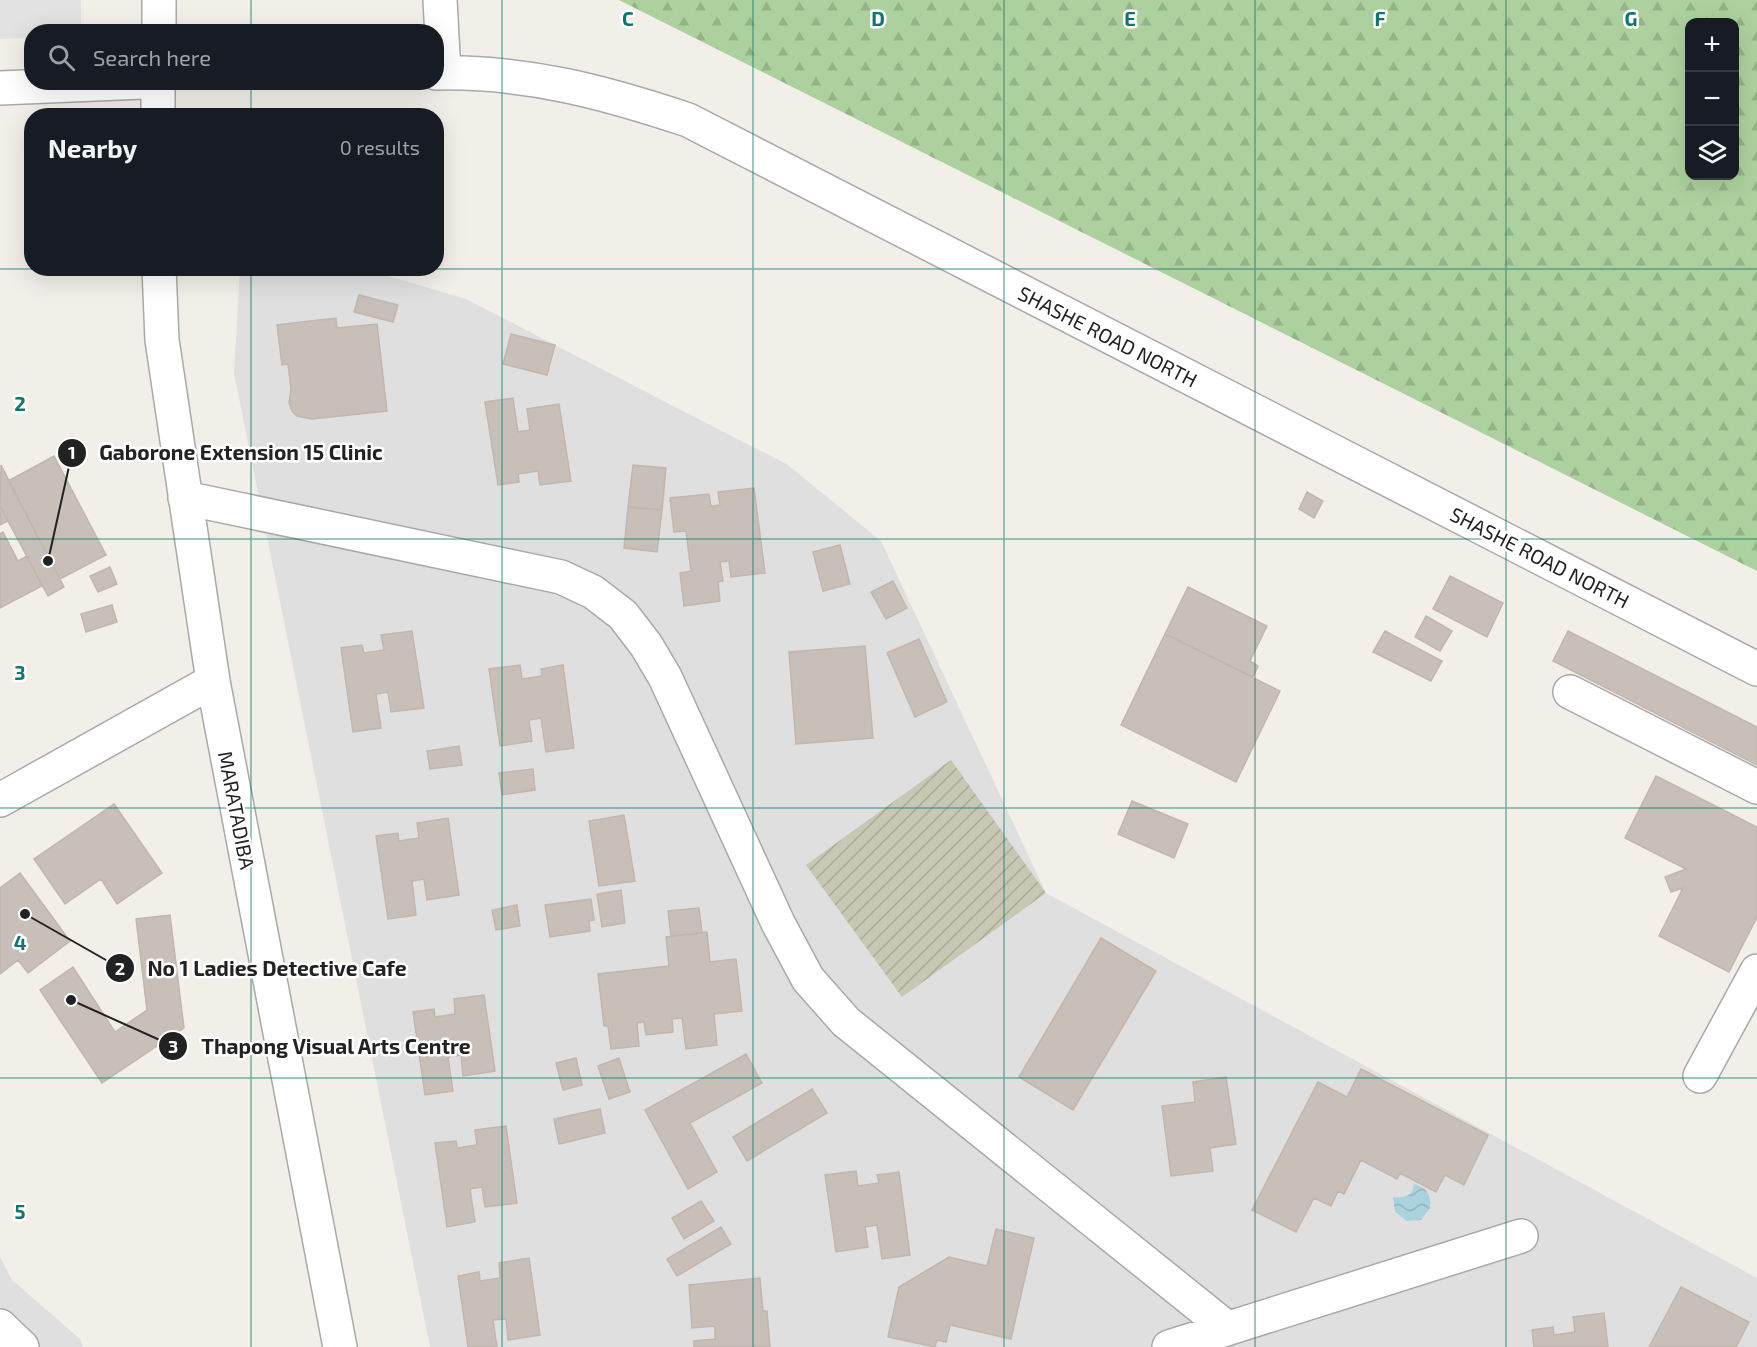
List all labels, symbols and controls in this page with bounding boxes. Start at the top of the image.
text: C [622,6,634,30]
text: D [871,6,885,30]
text: E [1124,6,1136,30]
text: F [1374,6,1386,30]
text: G [1625,6,1637,30]
map controls [1685,18,1739,180]
button: + [1685,18,1739,72]
search box [24,24,444,90]
icon: search [45,41,78,74]
text: Search here [93,44,211,70]
button: − [1685,72,1739,126]
button: layers [1685,126,1739,180]
text: Nearby [48,132,137,163]
text: 0 results [340,135,420,159]
street label: SHASHE ROAD NORTH [1014,280,1202,392]
text: 2 [14,391,26,415]
callout: Gaborone Extension 15 Clinic [57,433,395,472]
text: Gaborone Extension 15 Clinic [99,439,383,464]
text: 1 [68,441,76,463]
street label: SHASHE ROAD NORTH [1446,501,1634,613]
text: 3 [14,660,26,684]
street label: MARATADIBA [214,749,260,872]
text: 4 [14,930,27,954]
callout: No 1 Ladies Detective Cafe [105,949,418,988]
text: No 1 Ladies Detective Cafe [147,955,407,980]
text: 2 [115,957,125,979]
callout: Thapong Visual Arts Centre [158,1027,483,1066]
text: Thapong Visual Arts Centre [201,1033,471,1058]
text: 3 [168,1035,178,1057]
text: 5 [14,1199,26,1223]

